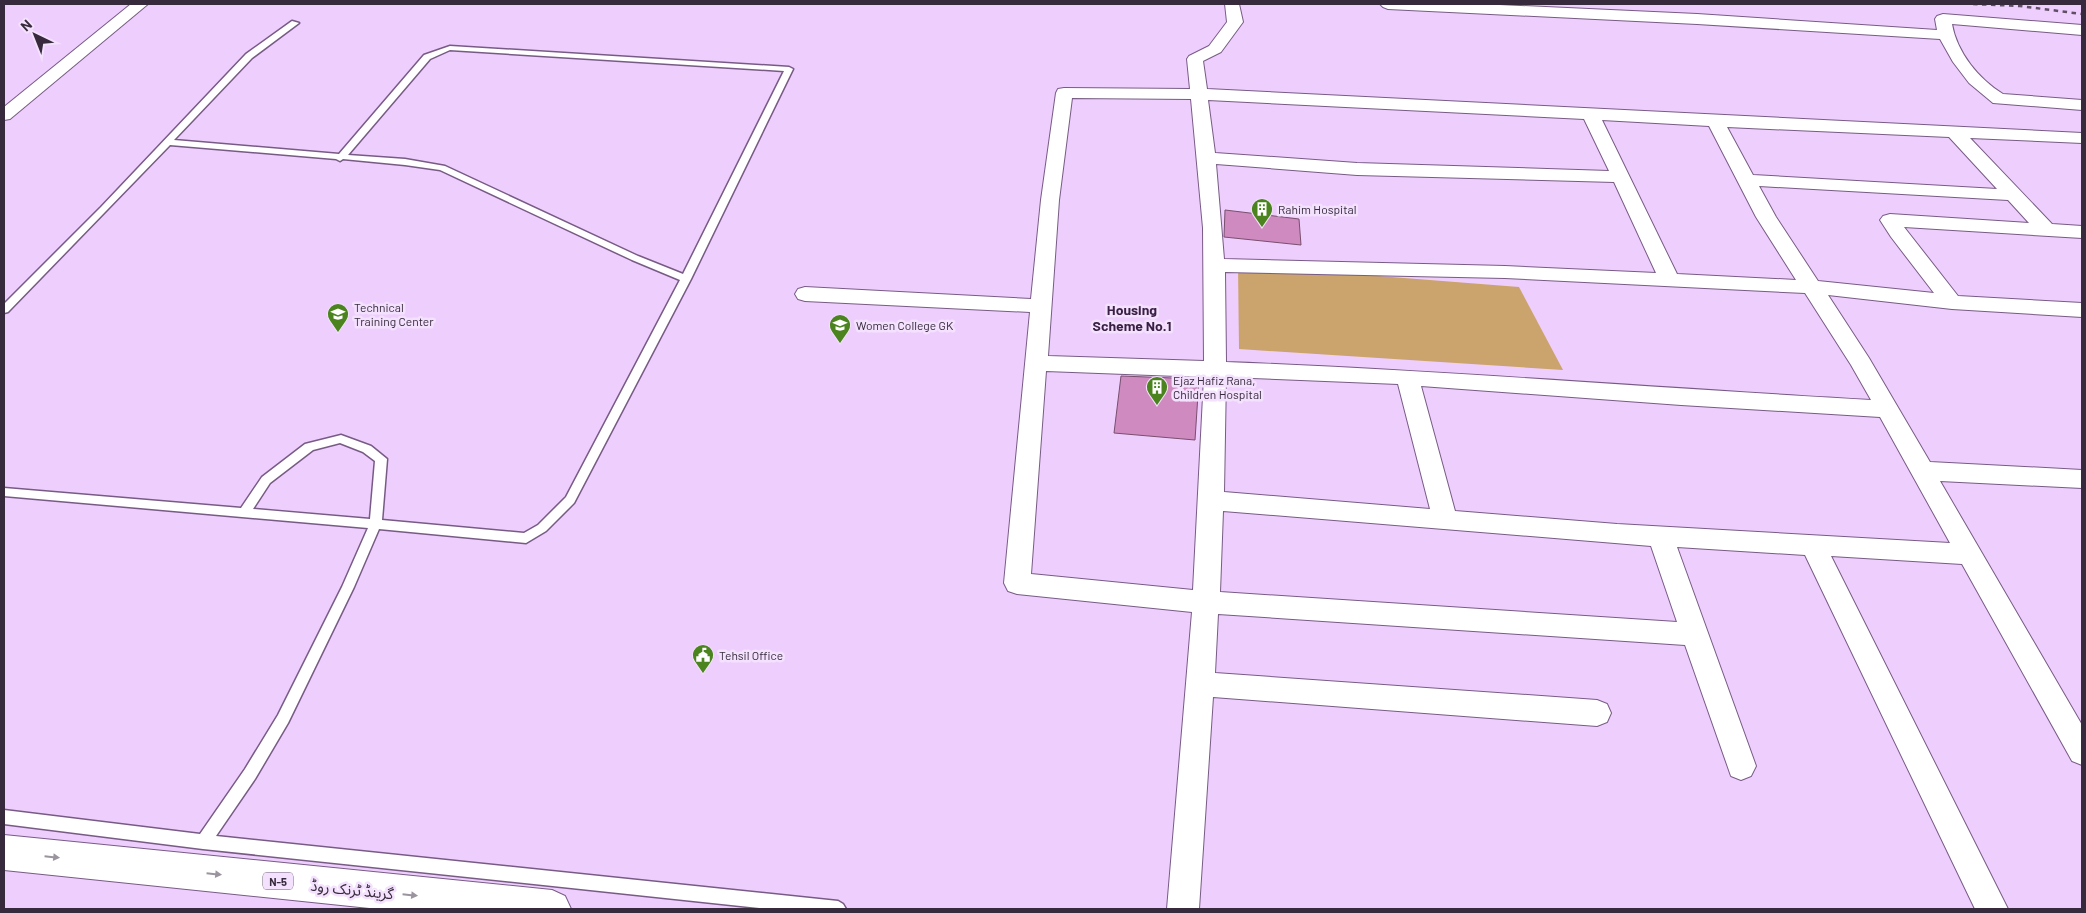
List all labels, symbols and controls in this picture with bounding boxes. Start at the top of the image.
north arrow [10,10,60,60]
text: N [17,16,35,35]
building icon: Rahim Hospital [1250,197,1274,228]
place label: Rahim Hospital [1278,202,1356,216]
place label: Technical Training Center [354,300,434,328]
district label: Housing Scheme No.1 [1093,301,1171,334]
school or university icon: Technical Training Center [326,302,350,333]
school or university icon: Women College GK [828,313,852,344]
place label: Women College GK [856,318,954,332]
place label: Ejaz Hafiz Rana, Children Hospital [1173,373,1262,401]
building icon: Ejaz Hafiz Rana, Children Hospital [1145,375,1169,406]
public building icon: Tehsil Office [691,643,715,674]
place label: Tehsil Office [719,648,783,662]
one-way arrow [45,853,61,861]
one-way arrow [206,870,222,878]
road number: N-5 [263,872,293,889]
street label: گرینڈ ٹرنک روڈ [310,876,395,903]
one-way arrow [403,891,419,899]

